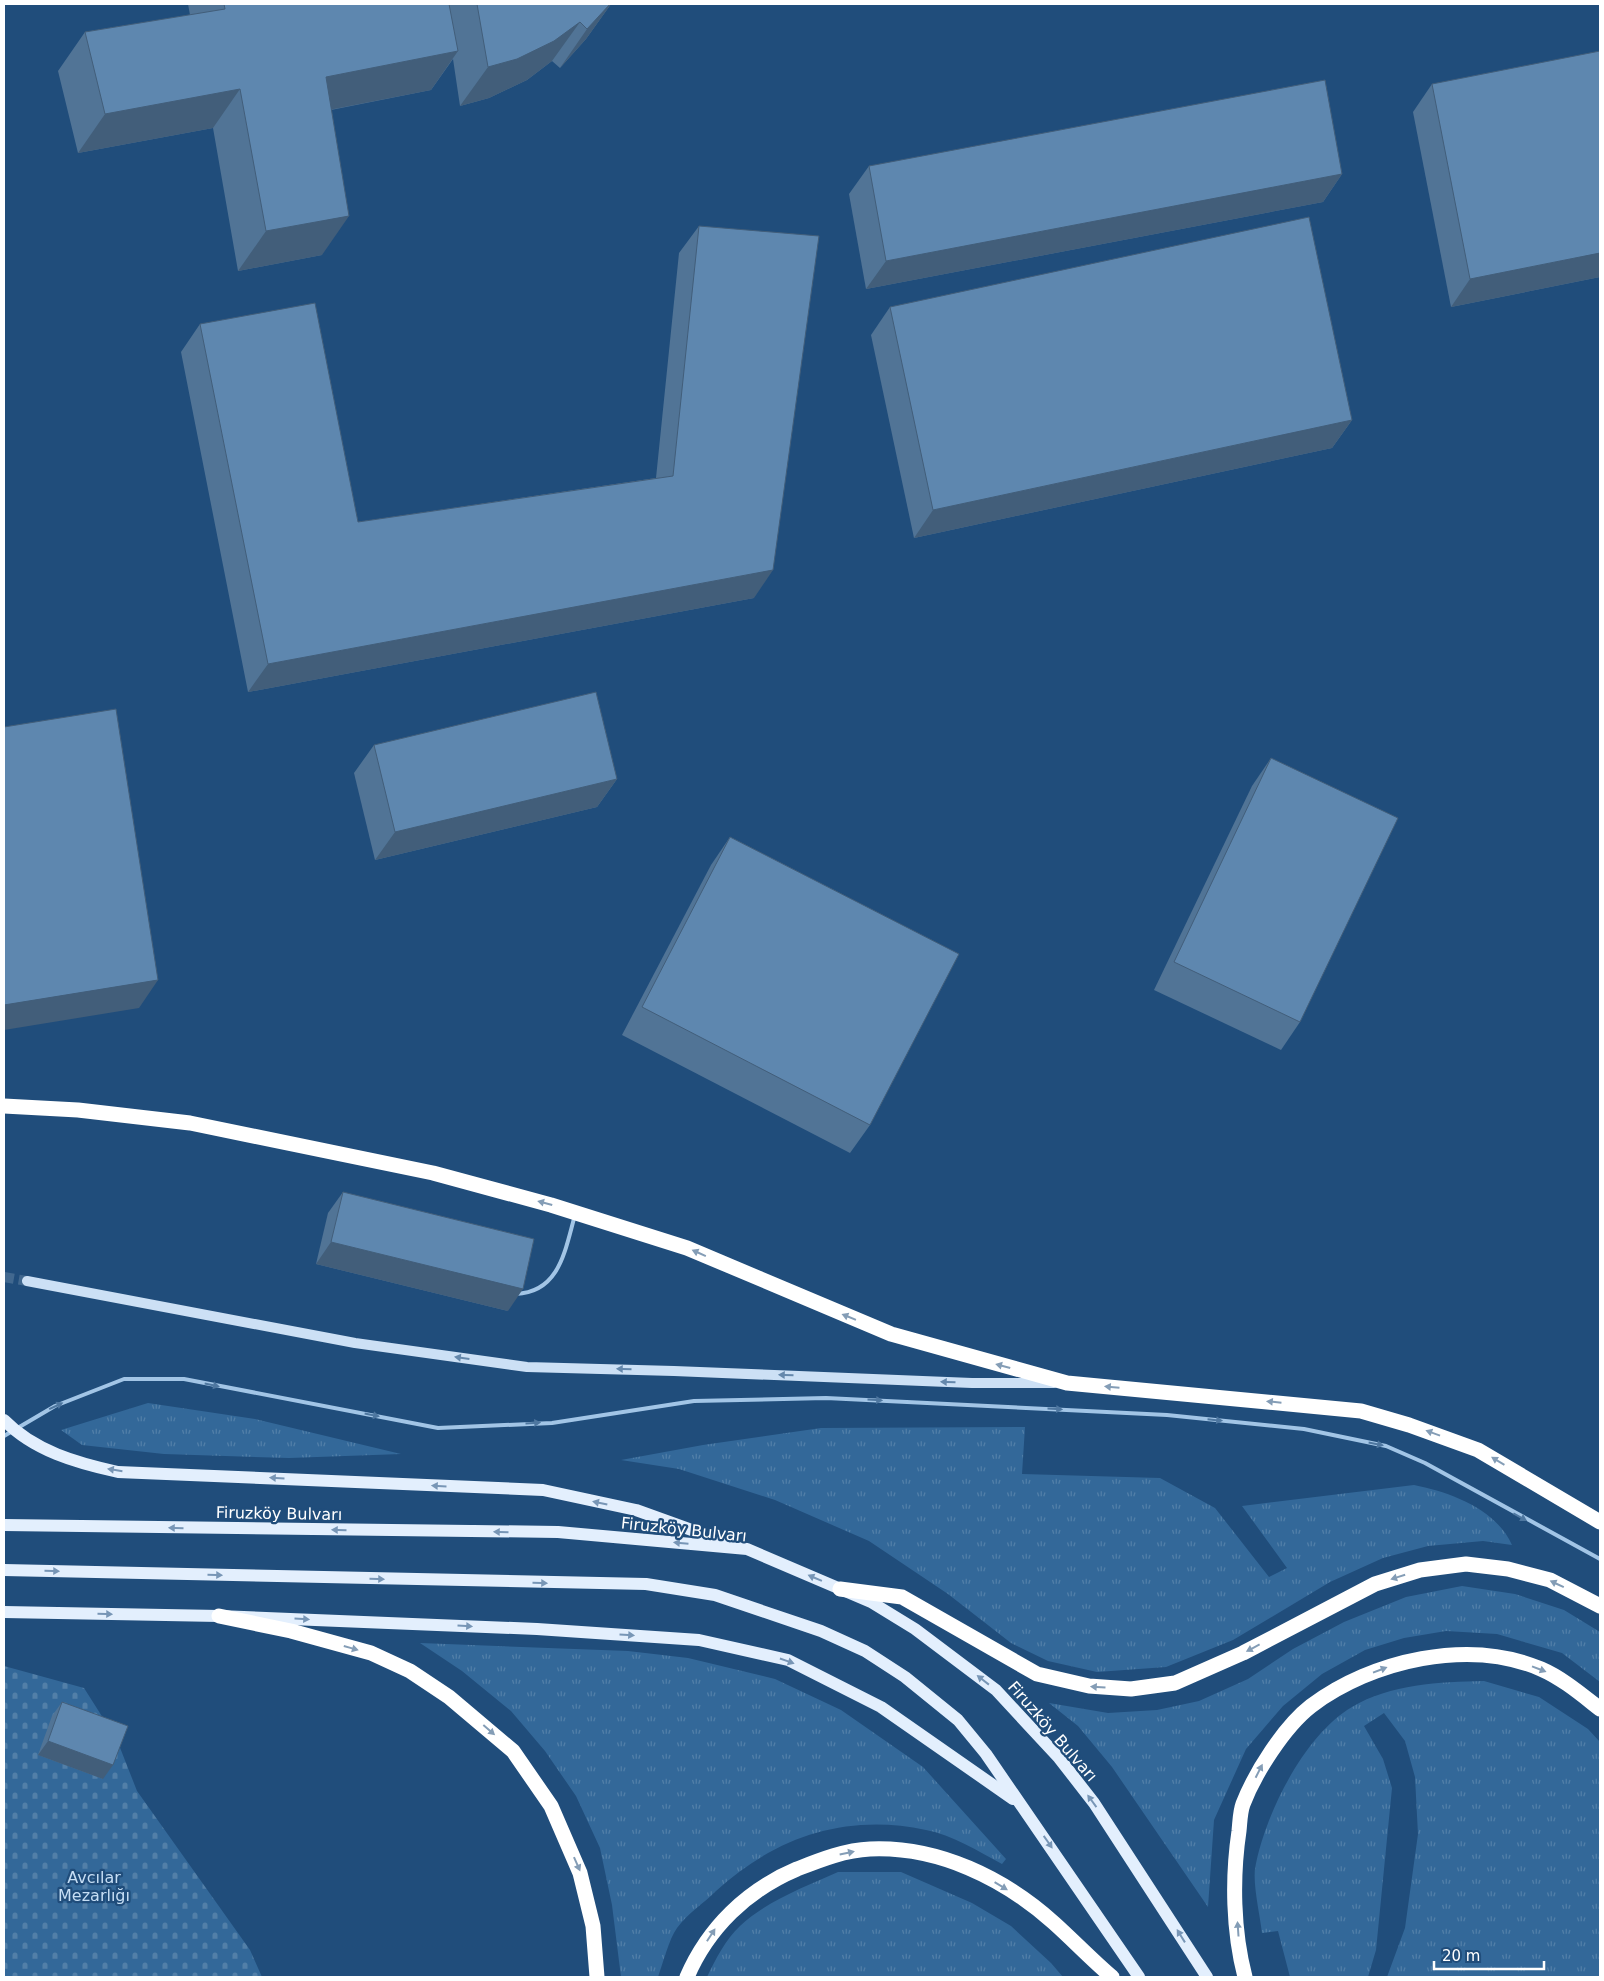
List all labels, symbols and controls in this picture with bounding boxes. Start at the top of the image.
one-way arrow [537,1199,552,1207]
one-way arrow [692,1248,706,1256]
one-way arrow [841,1313,856,1320]
one-way arrow [454,1354,470,1362]
one-way arrow [996,1362,1011,1370]
one-way arrow [616,1365,632,1373]
one-way arrow [778,1371,794,1379]
one-way arrow [940,1378,956,1386]
one-way arrow [205,1382,221,1390]
one-way arrow [1104,1383,1120,1391]
one-way arrow [867,1397,883,1405]
one-way arrow [1266,1398,1282,1406]
one-way arrow [48,1402,63,1410]
one-way arrow [1047,1406,1063,1414]
one-way arrow [364,1411,379,1419]
one-way arrow [1207,1416,1223,1424]
one-way arrow [525,1419,541,1427]
one-way arrow [1425,1429,1440,1436]
one-way arrow [1368,1440,1384,1448]
one-way arrow [1491,1457,1505,1466]
one-way arrow [106,1466,122,1474]
one-way arrow [269,1474,285,1482]
one-way arrow [431,1481,447,1489]
one-way arrow [593,1499,608,1507]
street label: Firuzköy Bulvarı [216,1503,342,1524]
street label: Firuzköy Bulvarı [620,1513,748,1546]
one-way arrow [1513,1513,1528,1521]
one-way arrow [168,1523,184,1531]
one-way arrow [330,1525,346,1533]
one-way arrow [493,1527,509,1535]
one-way arrow [672,1539,688,1547]
one-way arrow [45,1567,61,1575]
one-way arrow [207,1571,223,1579]
one-way arrow [1391,1573,1406,1581]
one-way arrow [808,1574,822,1582]
one-way arrow [370,1575,386,1583]
one-way arrow [532,1579,548,1587]
one-way arrow [1550,1580,1564,1588]
one-way arrow [97,1610,113,1618]
one-way arrow [295,1616,311,1624]
one-way arrow [457,1623,473,1631]
one-way arrow [619,1632,635,1640]
one-way arrow [344,1644,359,1652]
one-way arrow [1245,1644,1260,1652]
one-way arrow [780,1657,795,1665]
one-way arrow [1532,1665,1547,1673]
one-way arrow [1373,1666,1388,1674]
one-way arrow [976,1675,990,1685]
street label: Firuzköy Bulvarı [1004,1677,1101,1785]
one-way arrow [1090,1682,1106,1690]
one-way arrow [482,1725,495,1736]
one-way arrow [1255,1764,1263,1779]
one-way arrow [1086,1795,1097,1808]
one-way arrow [1043,1836,1053,1849]
one-way arrow [839,1849,855,1857]
one-way arrow [573,1857,581,1871]
park label: Avcılar Mezarlığı [58,1868,130,1905]
one-way arrow [995,1882,1008,1891]
one-way arrow [1233,1921,1241,1937]
one-way arrow [706,1928,716,1942]
one-way arrow [1176,1930,1185,1943]
scale bar [1434,1938,1544,1970]
text: 20 m [1442,1947,1480,1965]

